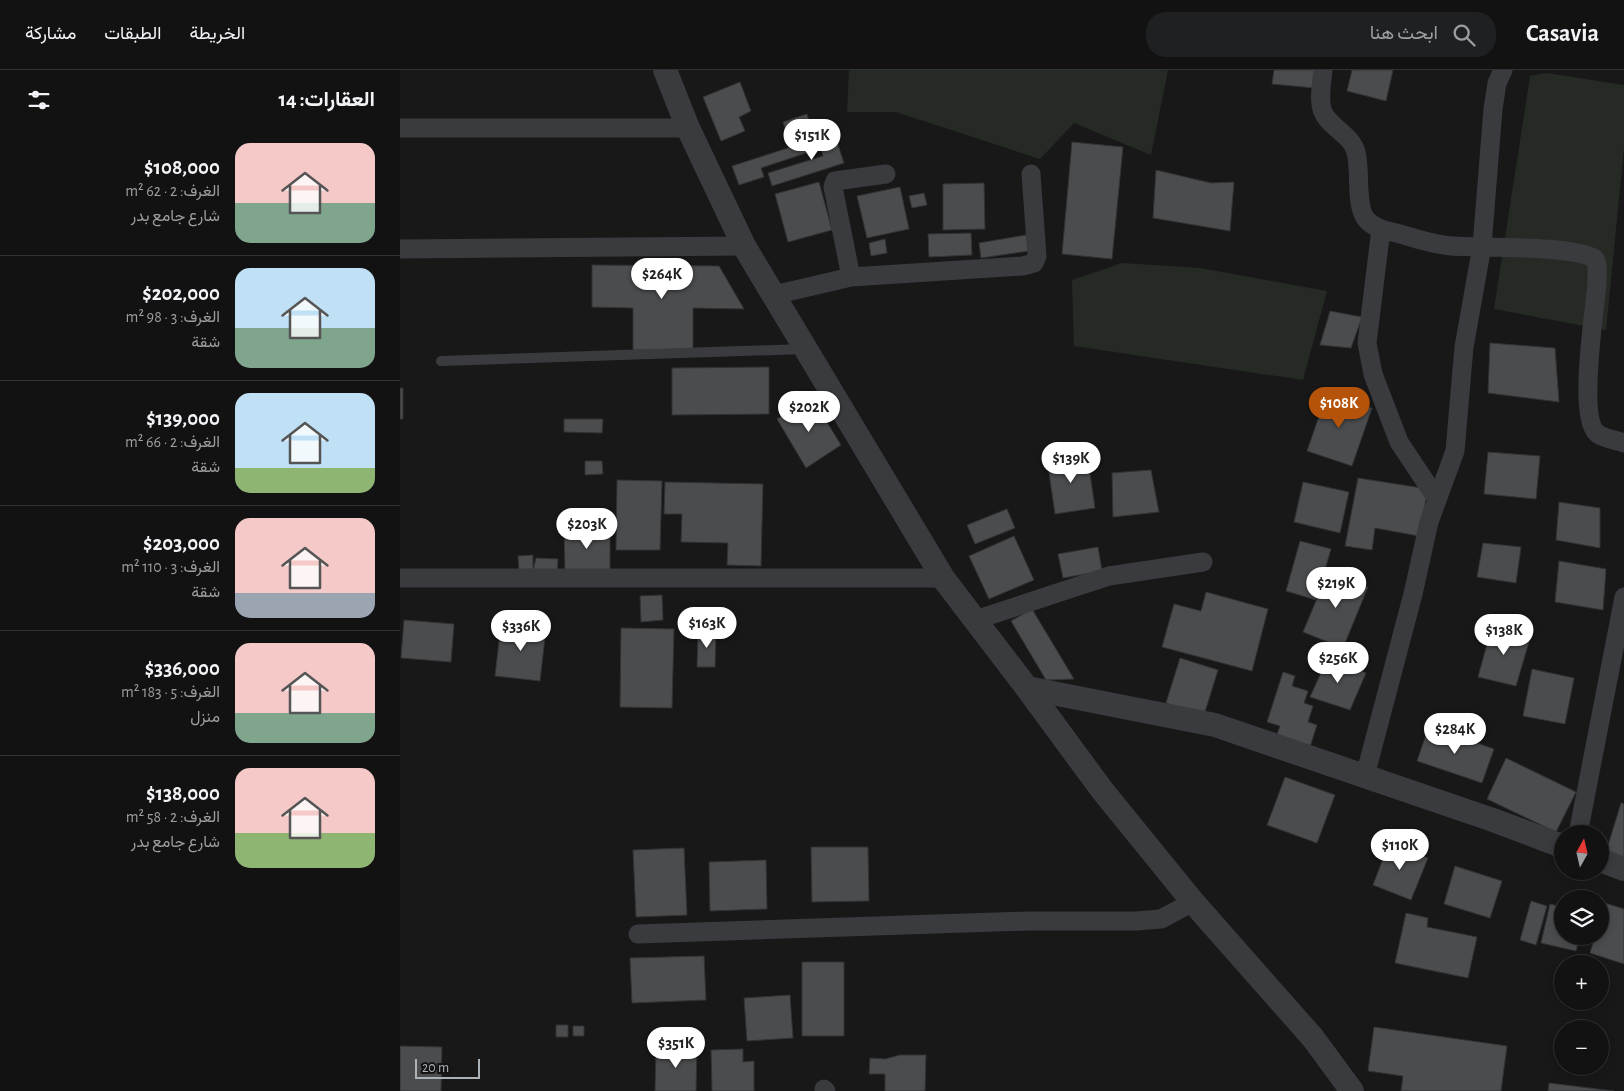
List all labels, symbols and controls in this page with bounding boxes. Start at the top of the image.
search box [1146,12,1496,57]
icon: search [1450,21,1478,49]
text: Casavia [1526,22,1599,46]
text: ابحث هنا [1370,24,1438,43]
text: مشاركة [25,25,76,43]
text: الطبقات [104,25,161,43]
text: الخريطة [189,25,245,43]
icon: filters [25,86,53,114]
text: العقارات: 14 [279,89,375,110]
pin: $151K [777,118,847,161]
text: $151K [795,127,829,143]
text: $108,000 [144,157,220,178]
icon: home [275,163,335,223]
text: الغرف: 2 · 62 m² [125,183,220,199]
text: شارع جامع بدر [131,208,220,224]
pin: $264K [627,258,697,300]
text: $264K [642,266,682,282]
text: $202,000 [142,283,220,304]
icon: home [275,288,335,348]
text: الغرف: 3 · 98 m² [126,309,220,325]
text: شقة [191,334,220,350]
pin: $108K [1304,386,1374,429]
pin: $202K [774,390,844,433]
text: $108K [1320,395,1358,411]
text: $202K [789,399,829,415]
text: $139,000 [146,408,220,429]
icon: home [275,413,335,473]
text: الغرف: 2 · 66 m² [125,434,220,450]
pin: $139K [1036,442,1106,484]
text: $139K [1053,450,1089,466]
text: شقة [191,459,220,475]
pin: $203K [552,508,622,550]
text: $203K [567,516,607,532]
text: $203,000 [143,533,220,554]
icon: home [275,538,335,598]
text: الغرف: 3 · 110 m² [121,559,220,575]
pin: $219K [1301,566,1371,609]
text: $219K [1317,575,1355,591]
text: شقة [191,584,220,600]
pin: $163K [672,606,742,649]
pin: $336K [486,610,556,652]
pin: $138K [1469,614,1539,656]
text: $163K [689,615,725,631]
text: $336K [502,618,540,634]
text: $138K [1485,622,1523,638]
pin: $256K [1303,642,1373,684]
text: $256K [1319,650,1357,666]
text: $336,000 [145,658,220,679]
icon: home [275,663,335,723]
text: الغرف: 5 · 183 m² [121,684,220,700]
text: منزل [190,709,220,725]
pin: $284K [1420,712,1490,755]
text: $284K [1435,721,1475,737]
text: $138,000 [146,783,220,804]
icon: home [275,788,335,848]
text: الغرف: 2 · 58 m² [126,809,220,825]
north arrow [1554,825,1609,880]
map controls [1554,825,1609,1075]
pin: $110K [1365,828,1435,871]
text: شارع جامع بدر [131,834,220,850]
text: $110K [1382,837,1418,853]
button: layers [1554,890,1609,945]
button: + [1554,955,1609,1010]
button: − [1554,1020,1609,1075]
pin: $351K [641,1026,711,1069]
text: $351K [658,1035,694,1051]
scale bar [415,1056,480,1079]
text: 20 m [422,1061,449,1075]

